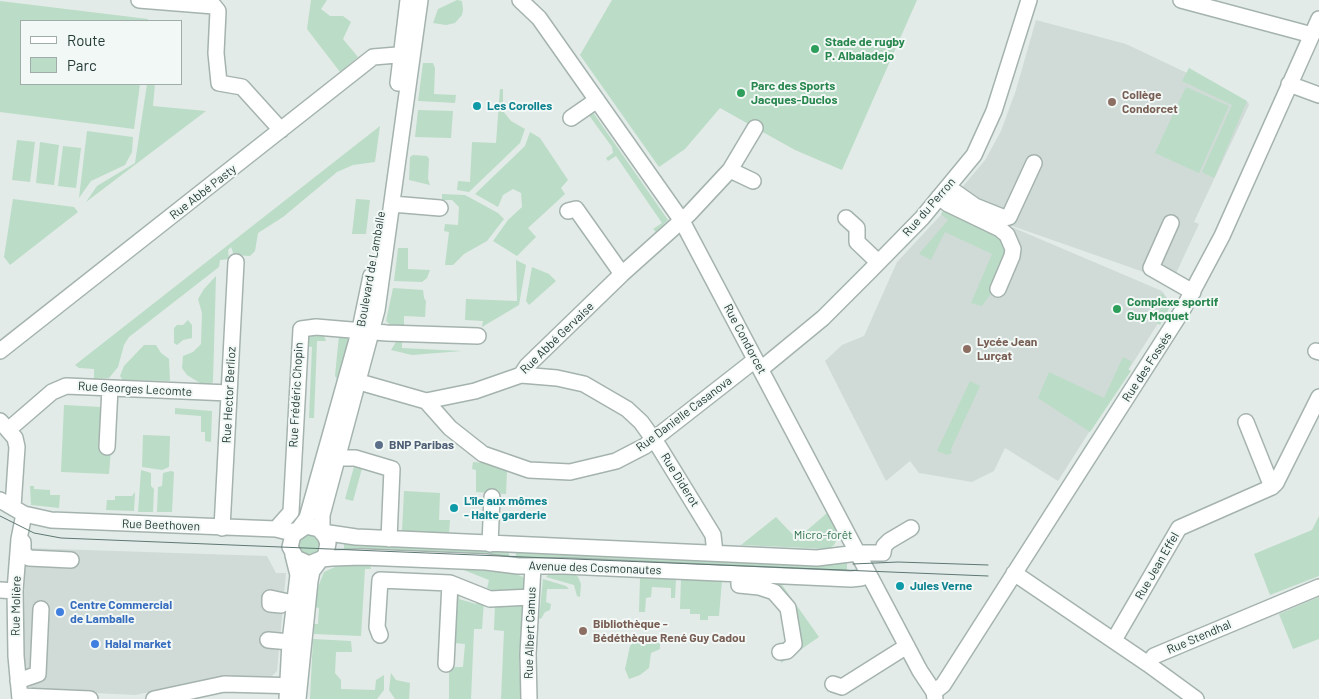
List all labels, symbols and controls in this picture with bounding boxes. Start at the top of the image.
legend [20,20,182,85]
text: Route [67,31,106,49]
place label: Stade de rugby P. Albaladejo [825,35,905,63]
marker: Stade de rugby P. Albaladejo [809,43,821,55]
text: Parc [67,56,97,74]
place label: Parc des Sports Jacques-Duclos [751,79,837,107]
marker: Parc des Sports Jacques-Duclos [735,87,747,99]
place label: Collège Condorcet [1122,88,1178,116]
marker: Collège Condorcet [1106,96,1118,108]
place label: Les Corolles [487,99,552,113]
marker: Les Corolles [471,100,483,112]
street label: Rue Abbé Pasty [167,162,239,222]
street label: Rue du Perron [900,175,958,239]
street label: Boulevard de Lamballe [354,210,388,328]
place label: Complexe sportif Guy Moquet [1127,295,1218,323]
street label: Rue Abbé Gervaise [517,299,597,377]
street label: Rue Condorcet [721,302,769,376]
marker: Complexe sportif Guy Moquet [1111,303,1123,315]
street label: Rue des Fossés [1119,330,1175,404]
place label: Lycée Jean Lurçat [977,335,1037,363]
street label: Rue Frédéric Chopin [286,342,306,448]
marker: Lycée Jean Lurçat [961,343,973,355]
street label: Rue Hector Berlioz [219,346,239,444]
street label: Rue Danielle Casanova [633,373,735,455]
street label: Rue Georges Lecomte [77,379,193,399]
place label: BNP Paribas [389,438,454,452]
marker: BNP Paribas [373,439,385,451]
street label: Rue Diderot [658,450,702,510]
place label: L'île aux mômes - Halte garderie [464,494,547,522]
marker: L'île aux mômes - Halte garderie [448,502,460,514]
street label: Rue Beethoven [122,516,200,534]
park label: Micro-forêt [794,528,852,542]
street label: Rue Jean Effel [1132,530,1182,602]
street label: Avenue des Cosmonautes [528,558,662,578]
street label: Rue Molière [8,576,24,636]
place label: Jules Verne [910,579,972,593]
marker: Jules Verne [894,580,906,592]
street label: Rue Albert Camus [521,587,539,679]
place label: Centre Commercial de Lamballe [70,598,172,626]
marker: Centre Commercial de Lamballe [54,606,66,618]
place label: Bibliothèque - Bédéthèque René Guy Cadou [593,617,745,645]
street label: Rue Stendhal [1165,617,1233,657]
marker: Bibliothèque - Bédéthèque René Guy Cadou [577,625,589,637]
place label: Halal market [105,637,171,651]
marker: Halal market [89,638,101,650]

